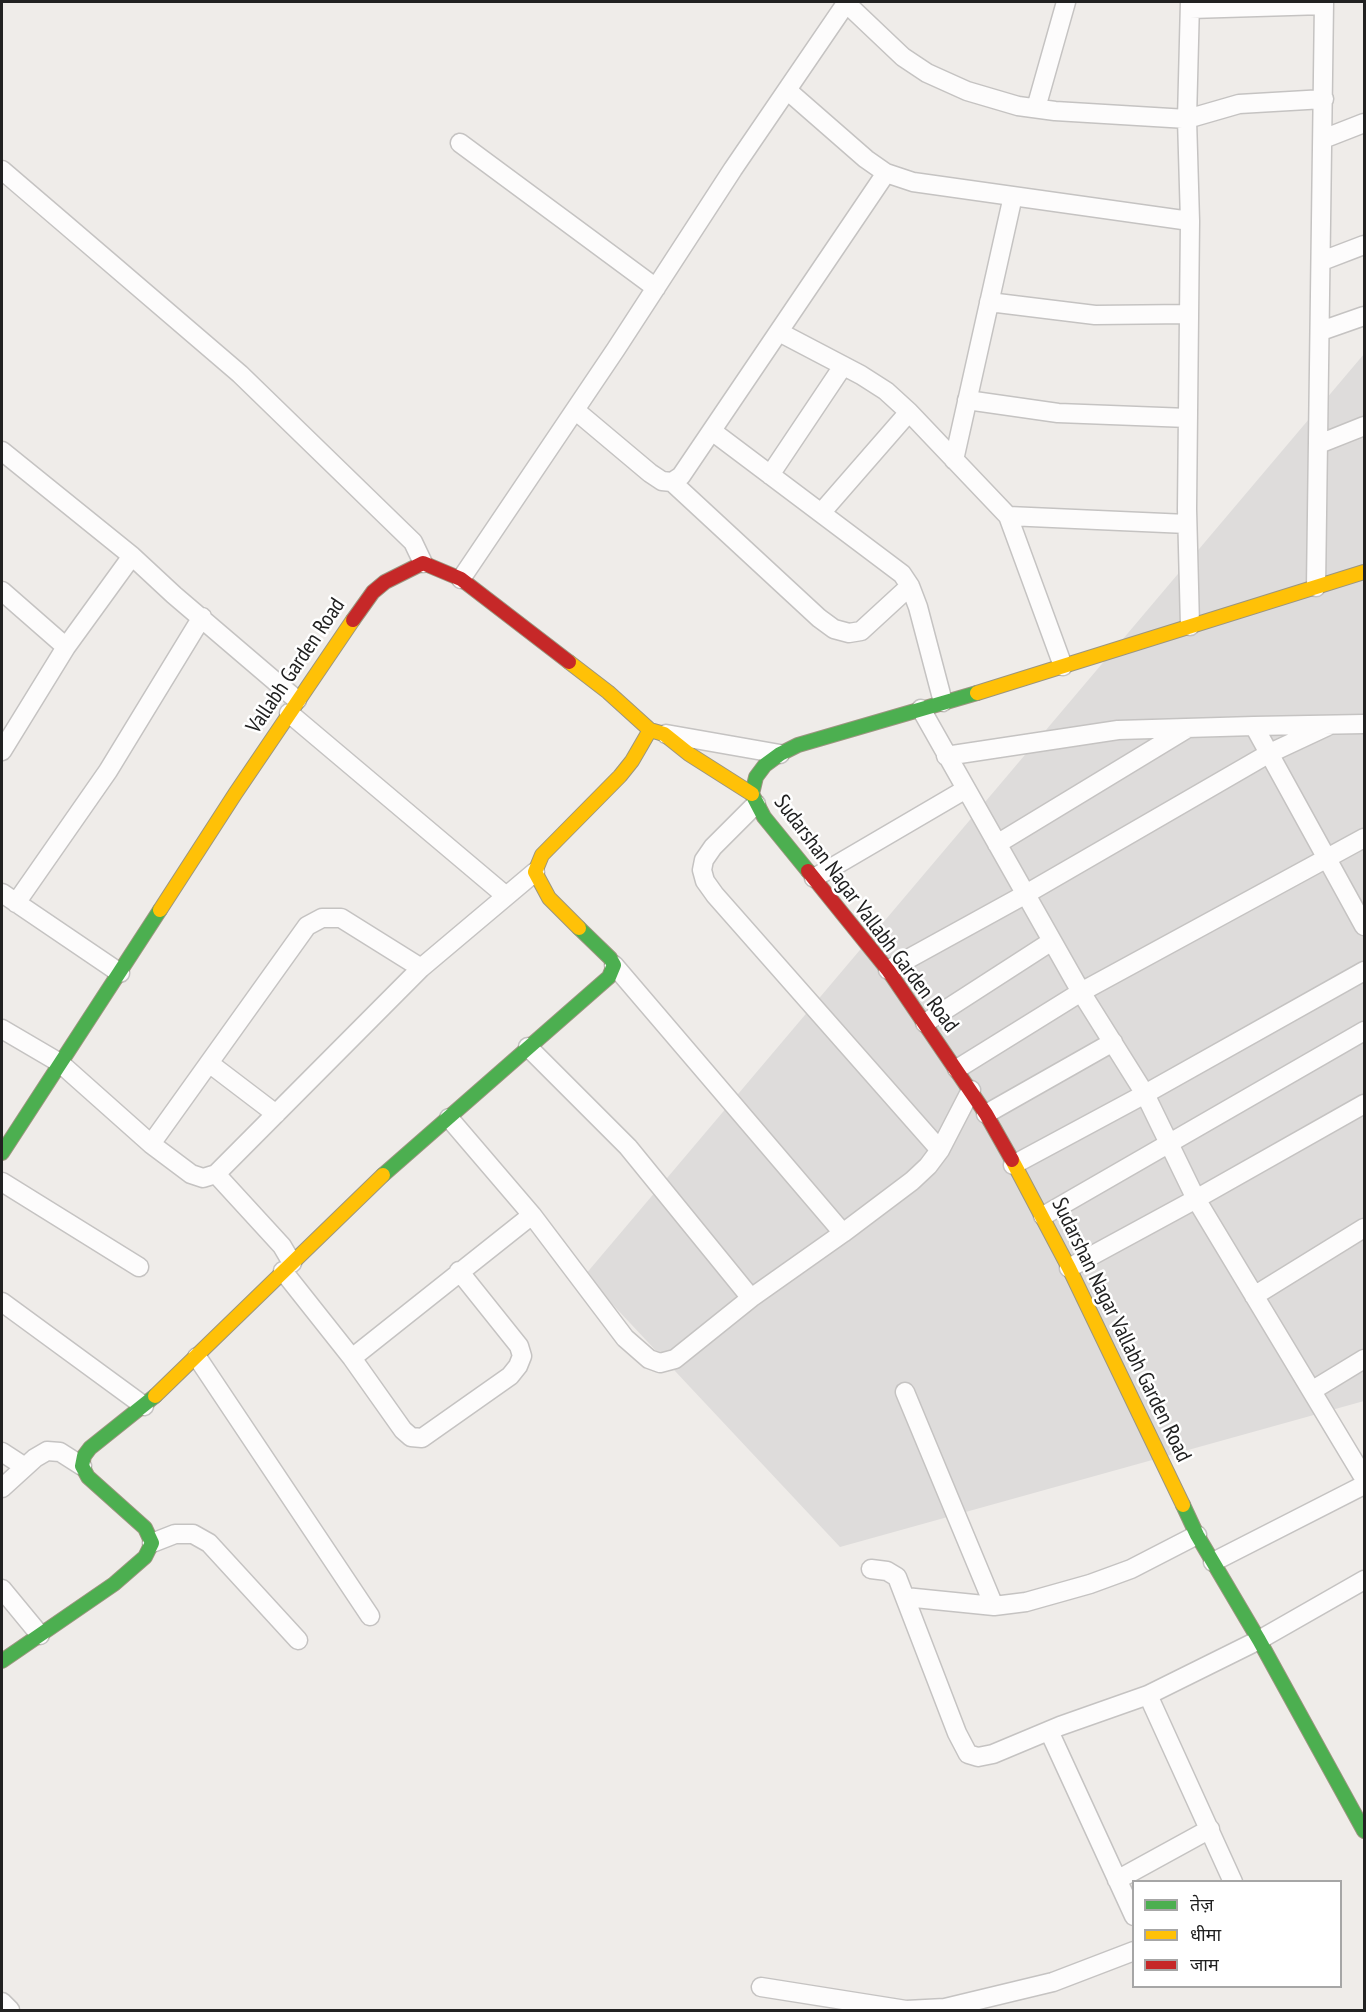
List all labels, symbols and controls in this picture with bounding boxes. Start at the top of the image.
street label: Vallabh Garden Road [241,593,351,739]
street label: Sudarshan Nagar Vallabh Garden Road [768,790,964,1038]
street label: Sudarshan Nagar Vallabh Garden Road [1045,1194,1197,1466]
legend [1132,1880,1342,1988]
text: तेज़ [1190,1893,1214,1916]
text: धीमा [1190,1923,1221,1946]
text: जाम [1190,1953,1219,1976]

